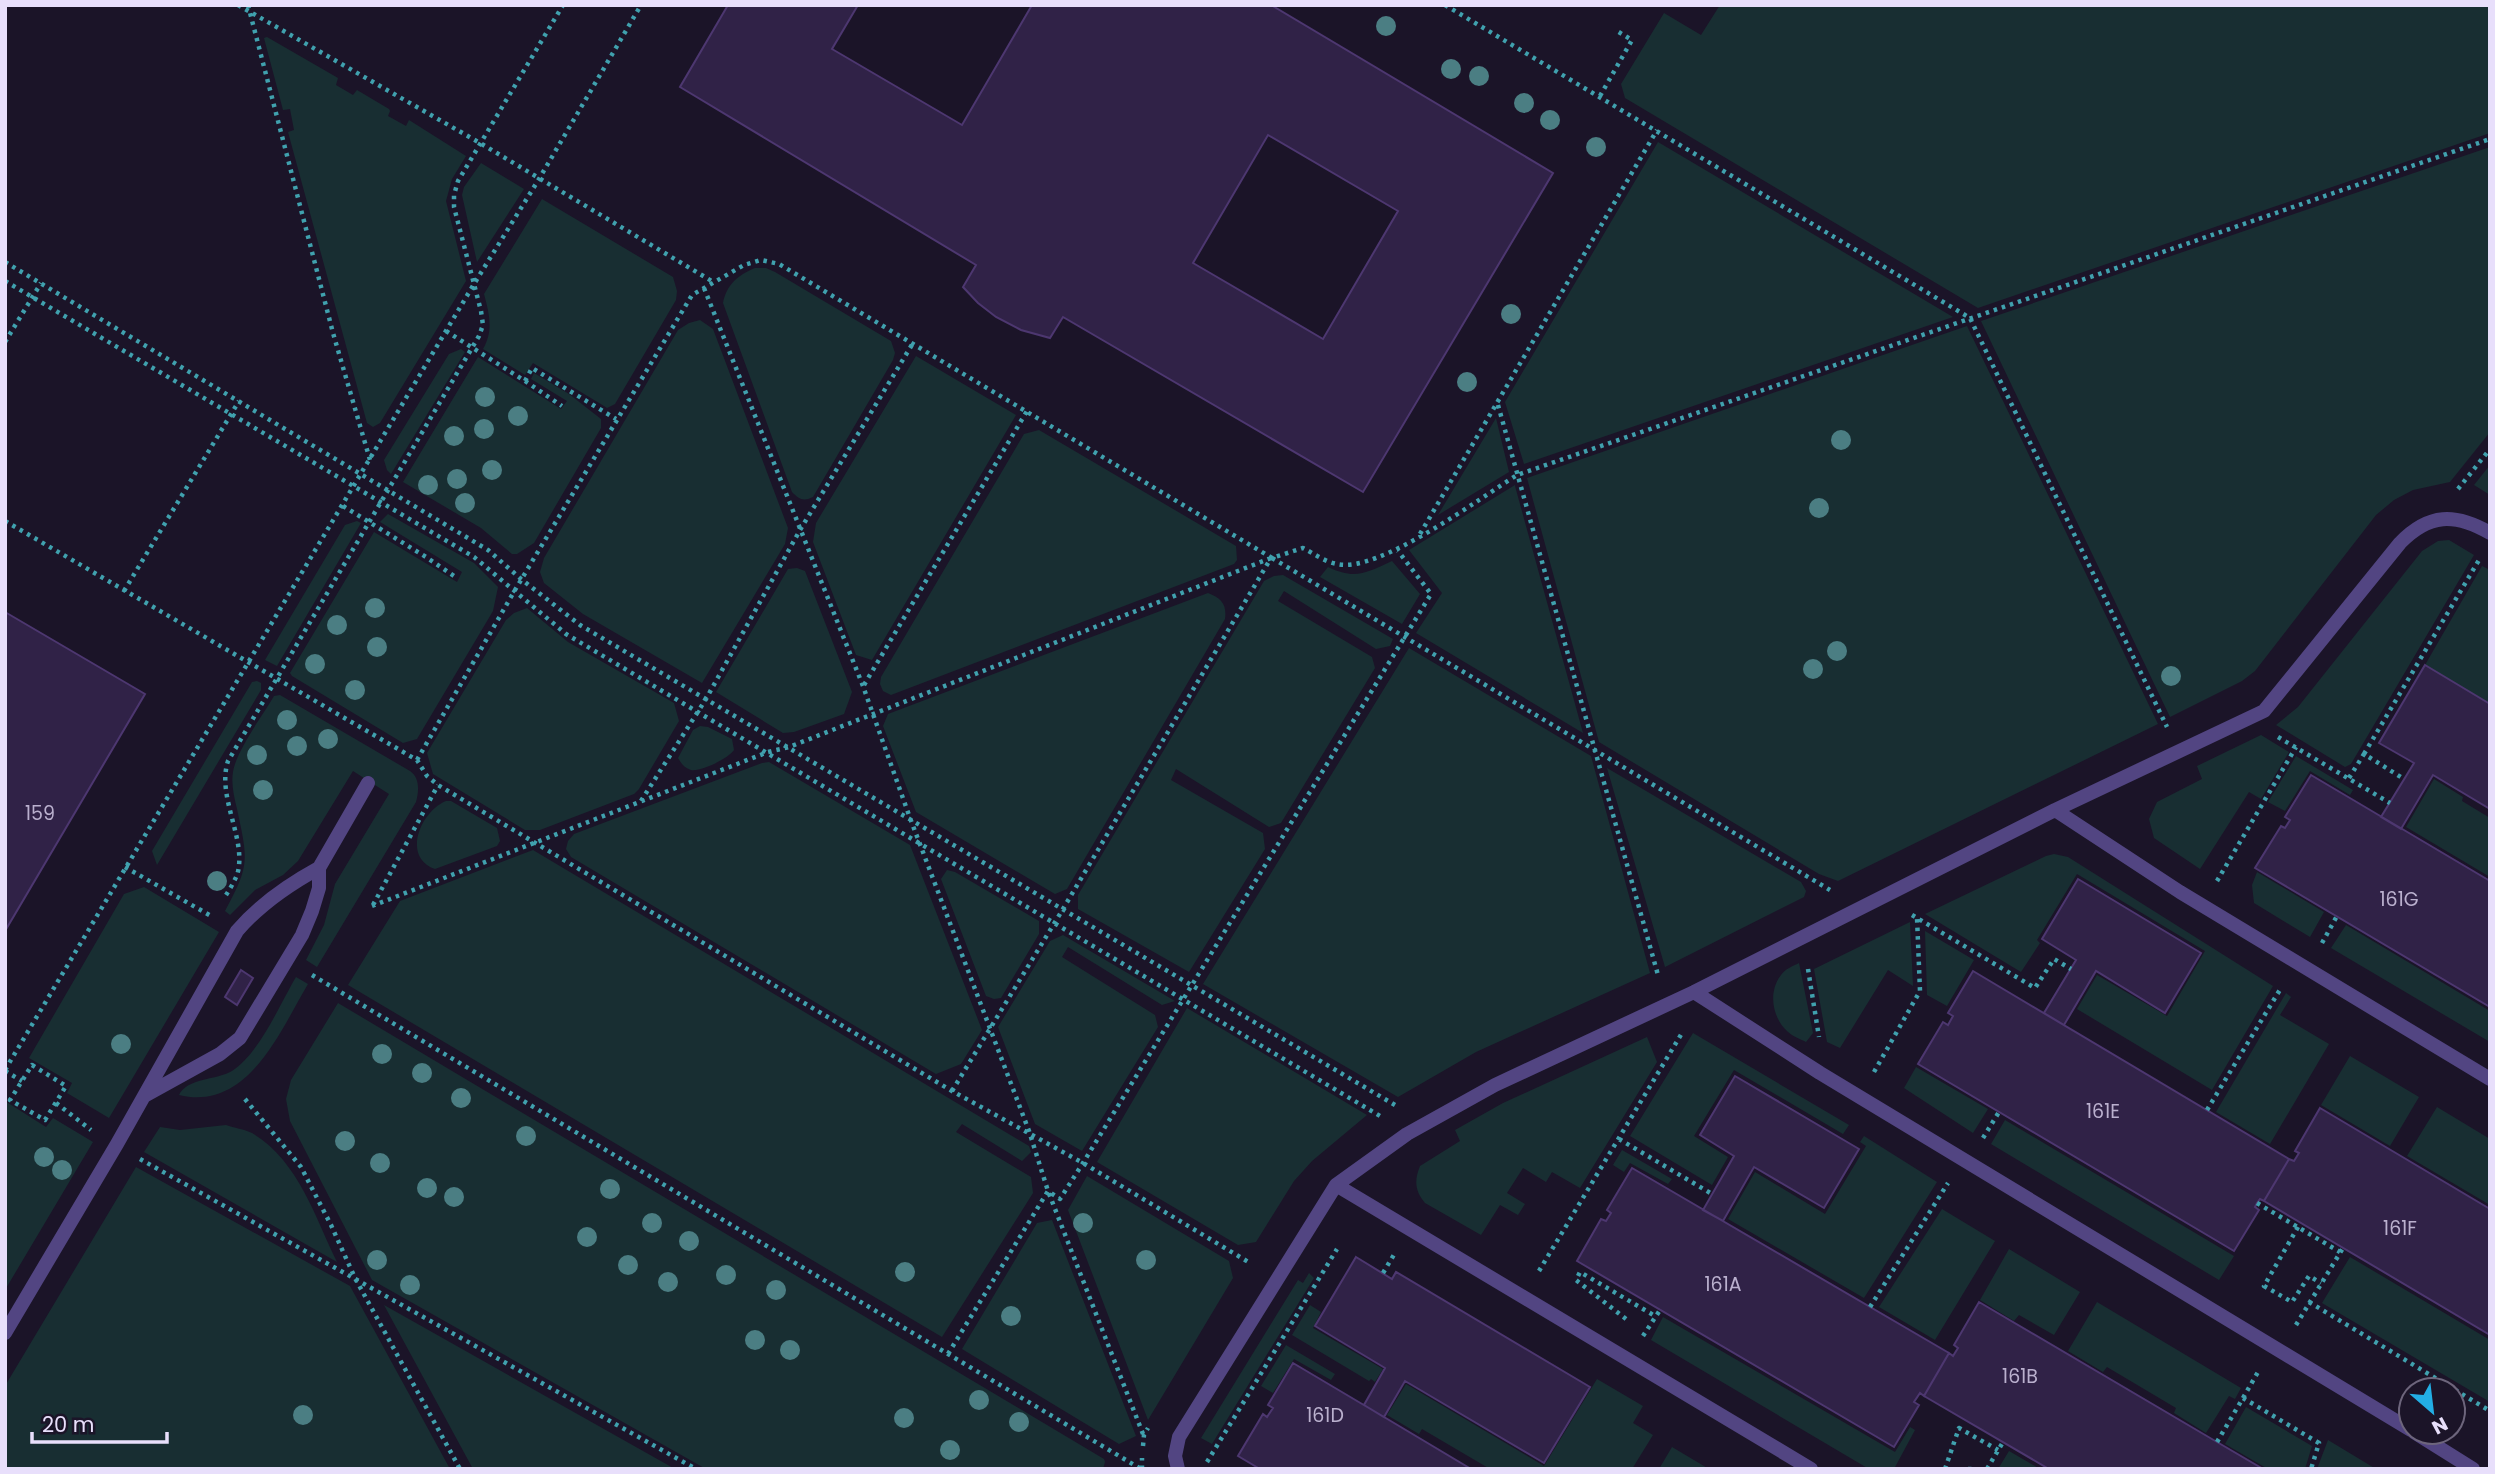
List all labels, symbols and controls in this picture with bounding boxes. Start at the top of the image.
house number: 159 [25,800,55,827]
house number: 161G [2379,886,2419,913]
house number: 161E [2086,1098,2120,1125]
house number: 161F [2383,1215,2417,1242]
house number: 161A [1704,1271,1742,1298]
house number: 161B [2002,1363,2038,1390]
north arrow [2397,1376,2467,1446]
scale bar [32,1400,166,1444]
house number: 161D [1306,1402,1344,1429]
text: 20 m [42,1410,95,1439]
text: N [2427,1410,2452,1441]

